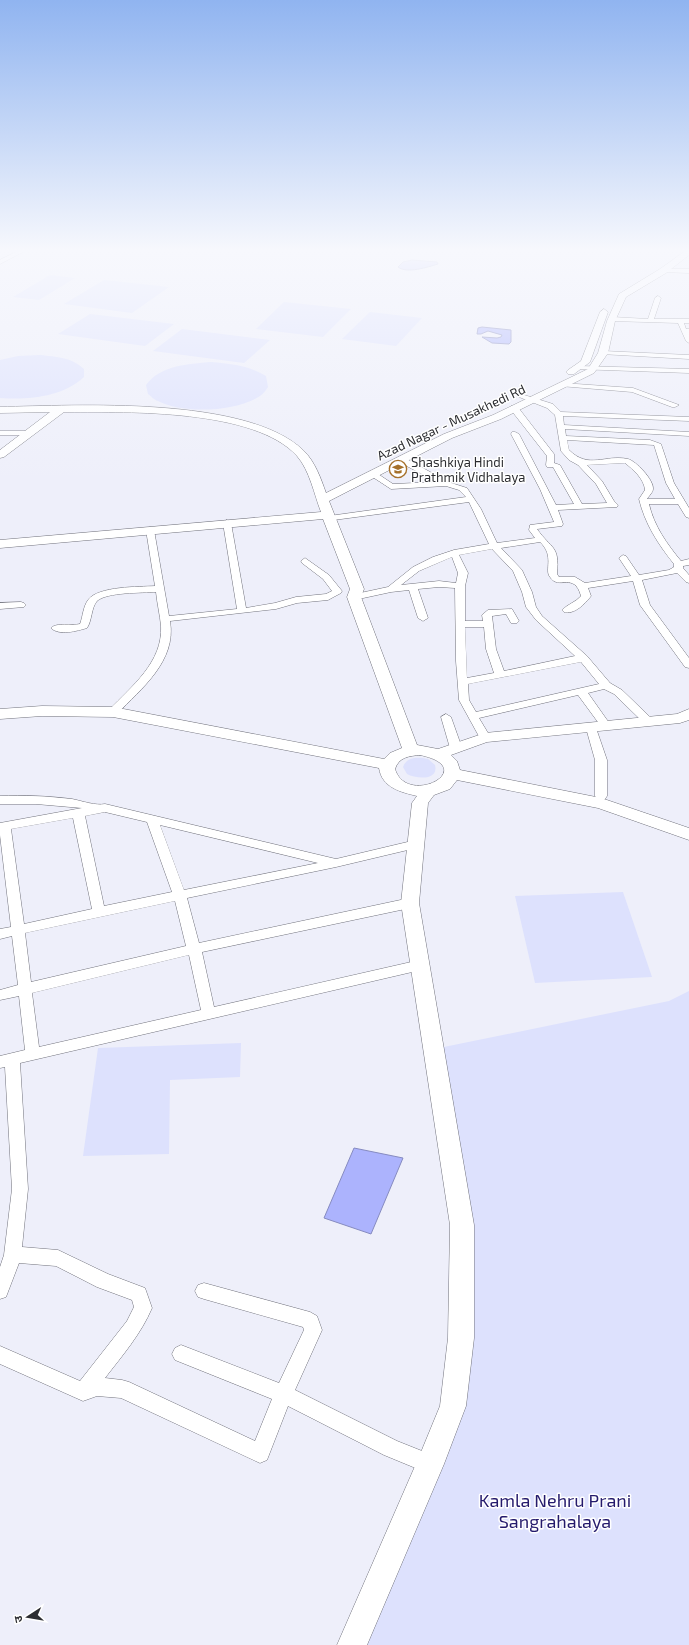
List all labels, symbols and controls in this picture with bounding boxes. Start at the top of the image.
street label: Azad Nagar - Musakhedi Rd [374,380,528,464]
place label: Shashkiya Hindi Prathmik Vidhalaya [411,454,525,485]
school or university icon: Shashkiya Hindi Prathmik Vidhalaya [388,459,408,479]
park label: Kamla Nehru Prani Sangrahalaya [479,1489,631,1532]
north arrow [8,1597,48,1637]
text: उ [11,1614,25,1624]

